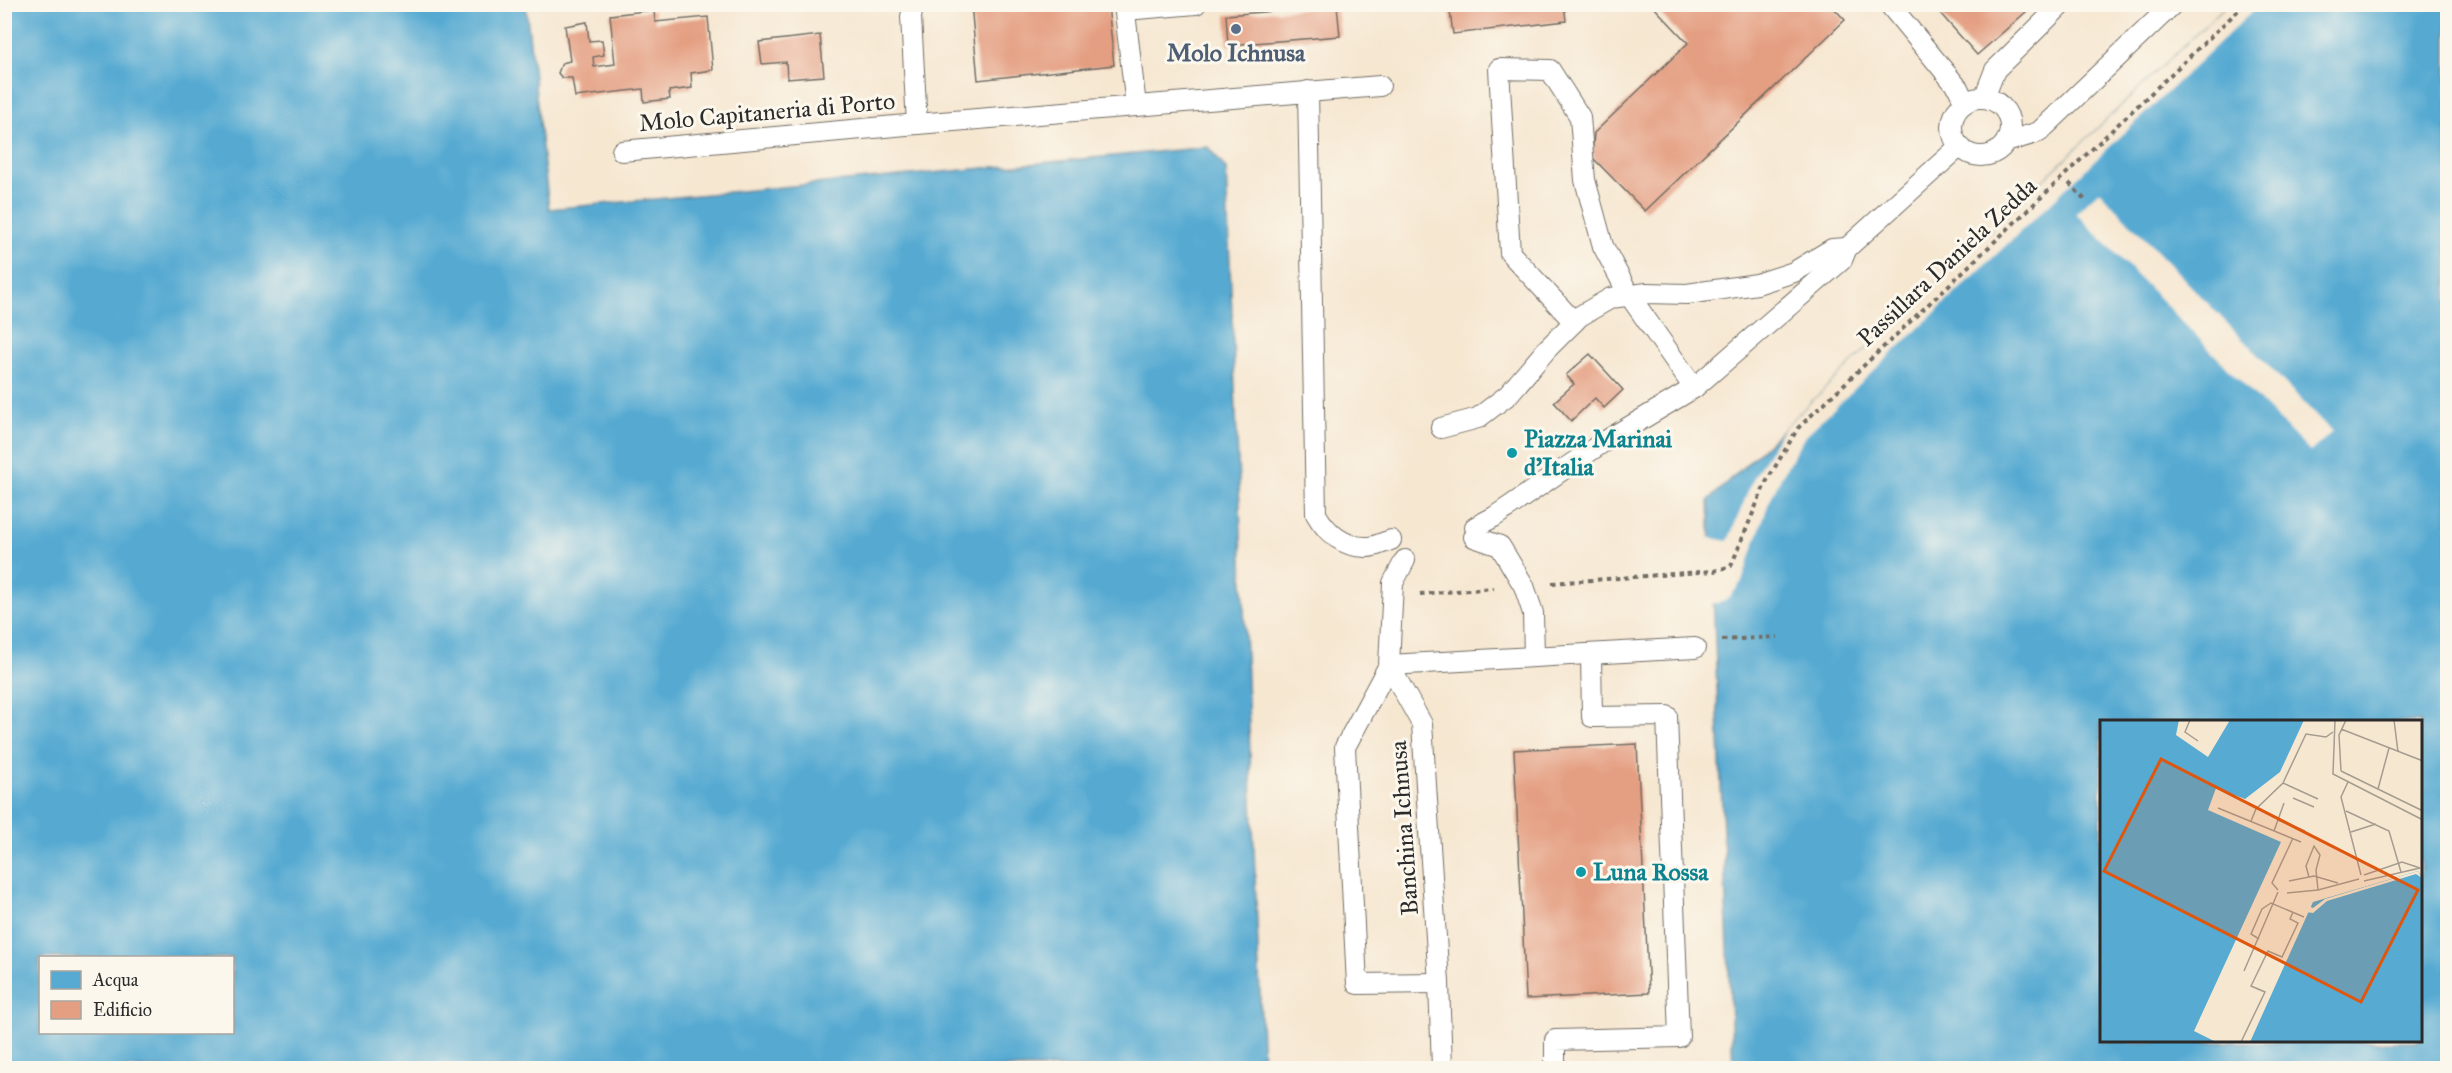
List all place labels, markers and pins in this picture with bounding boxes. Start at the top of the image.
marker: Molo Ichnusa [1229,22,1243,36]
place label: Molo Ichnusa [1167,38,1306,68]
place label: Piazza Marinai d'Italia [1524,424,1673,482]
marker: Piazza Marinai d'Italia [1505,446,1519,460]
place label: Luna Rossa [1593,857,1709,887]
marker: Luna Rossa [1574,865,1588,879]

